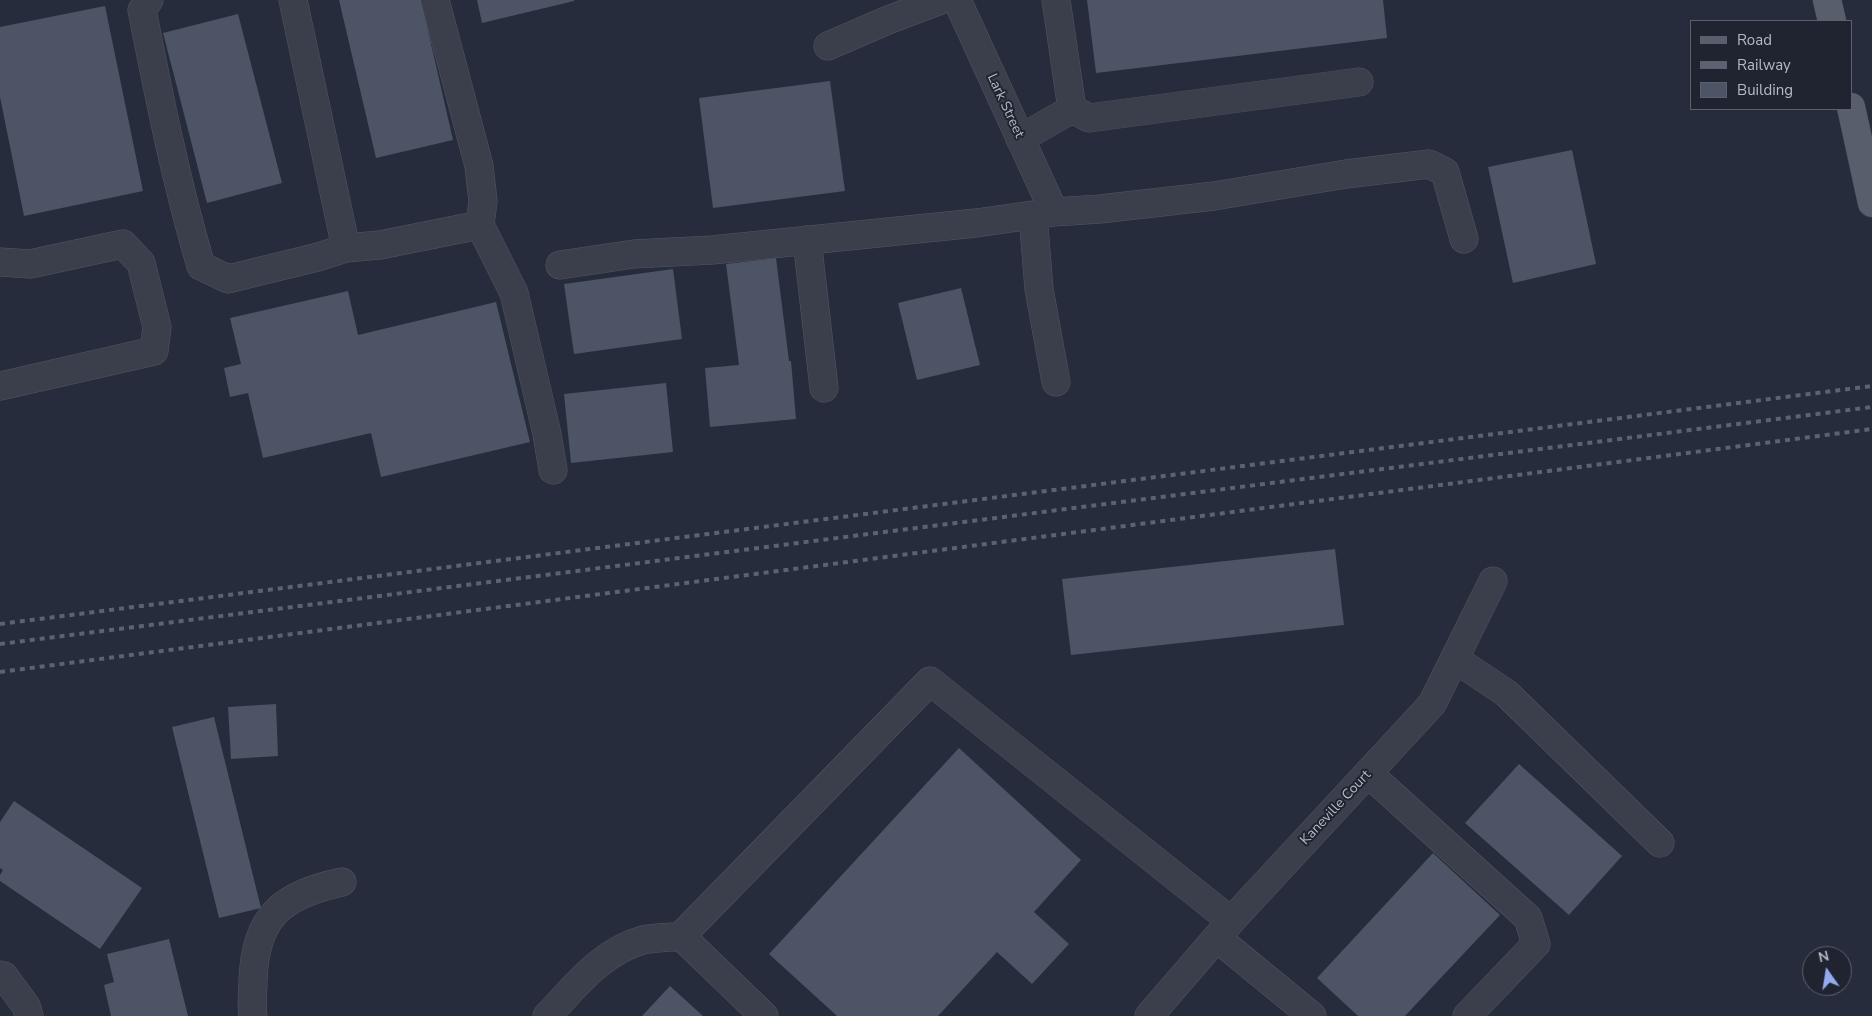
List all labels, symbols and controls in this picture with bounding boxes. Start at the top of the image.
legend [1690,20,1852,110]
text: Road [1737,30,1772,50]
text: Railway [1737,55,1791,75]
street label: Lark Street [983,71,1027,141]
text: Building [1737,80,1793,100]
street label: Kaneville Court [1297,767,1375,849]
north arrow [1802,946,1852,996]
text: N [1816,946,1831,967]

